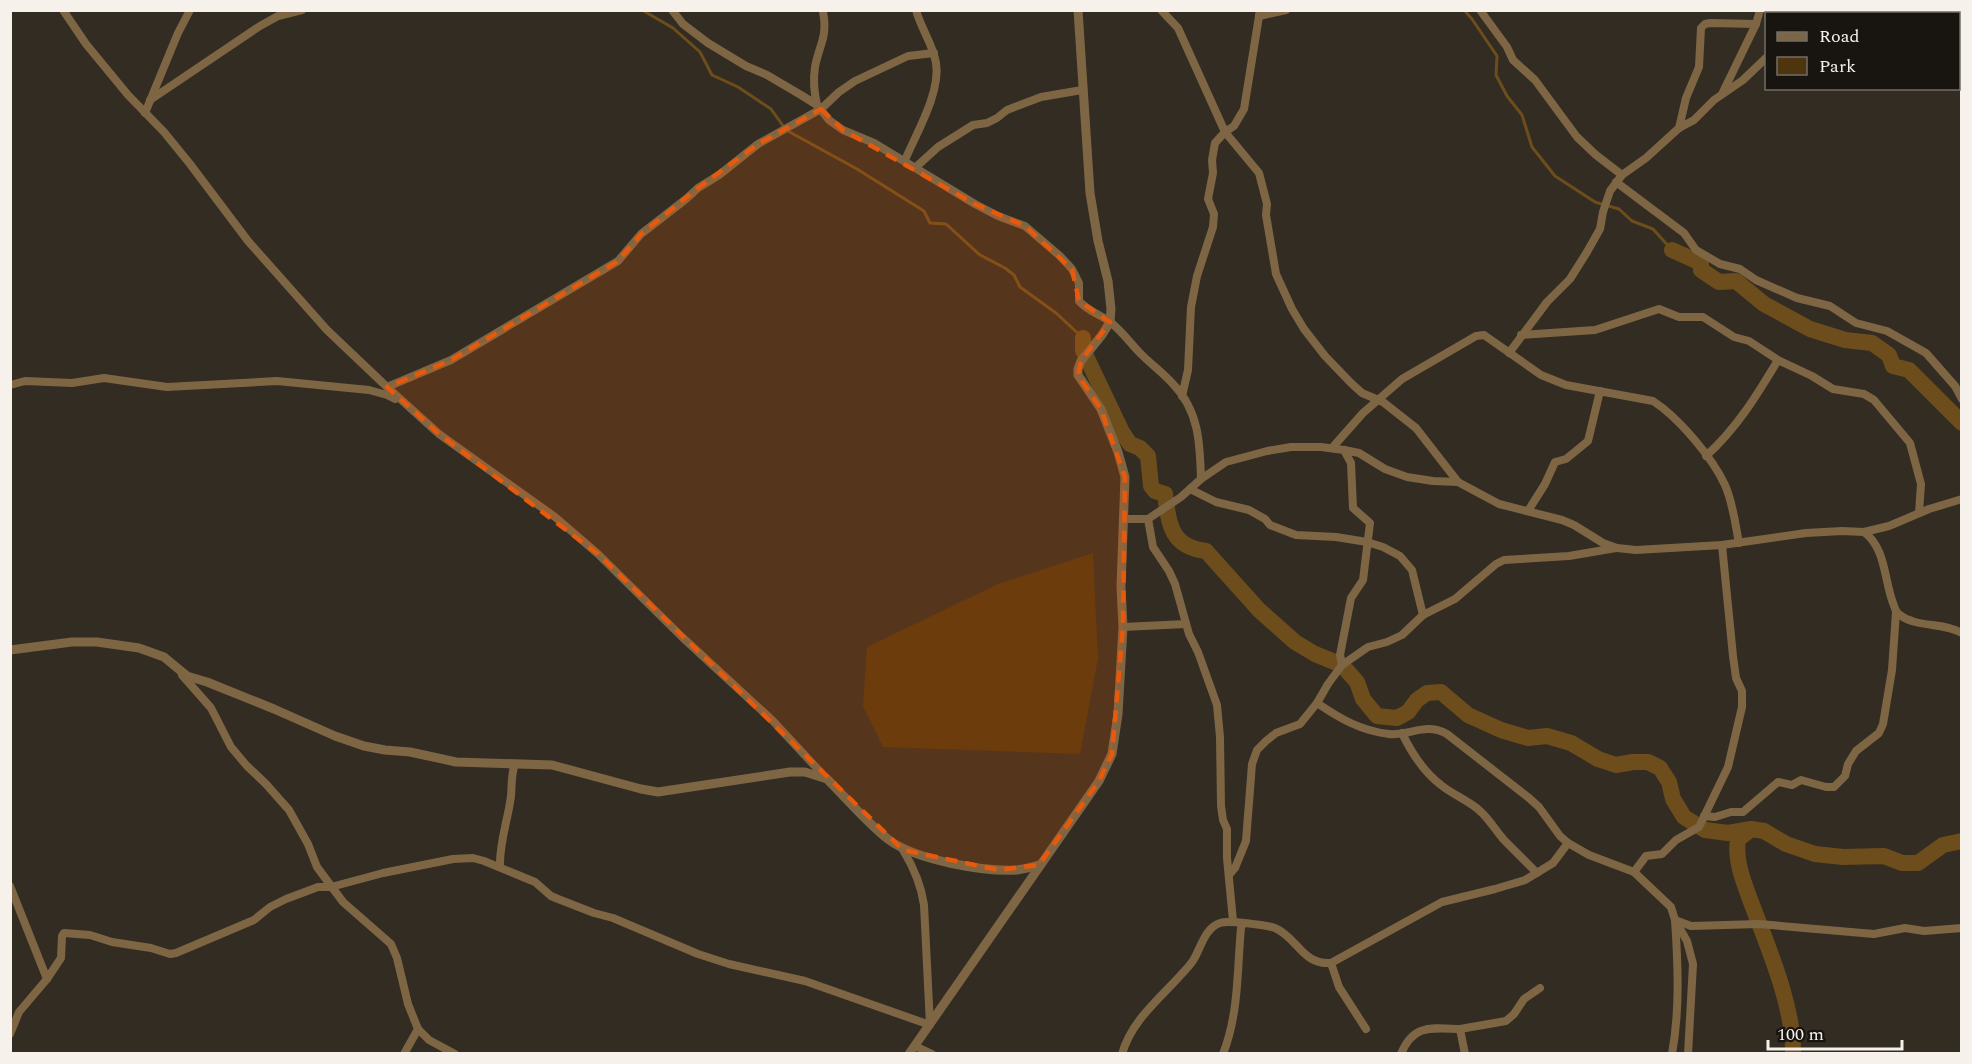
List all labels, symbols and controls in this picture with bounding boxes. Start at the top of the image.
legend [1765,12,1960,90]
text: Road [1819,23,1860,50]
text: Park [1819,53,1856,80]
scale bar [1768,1013,1902,1051]
text: 100 m [1777,1021,1824,1048]

